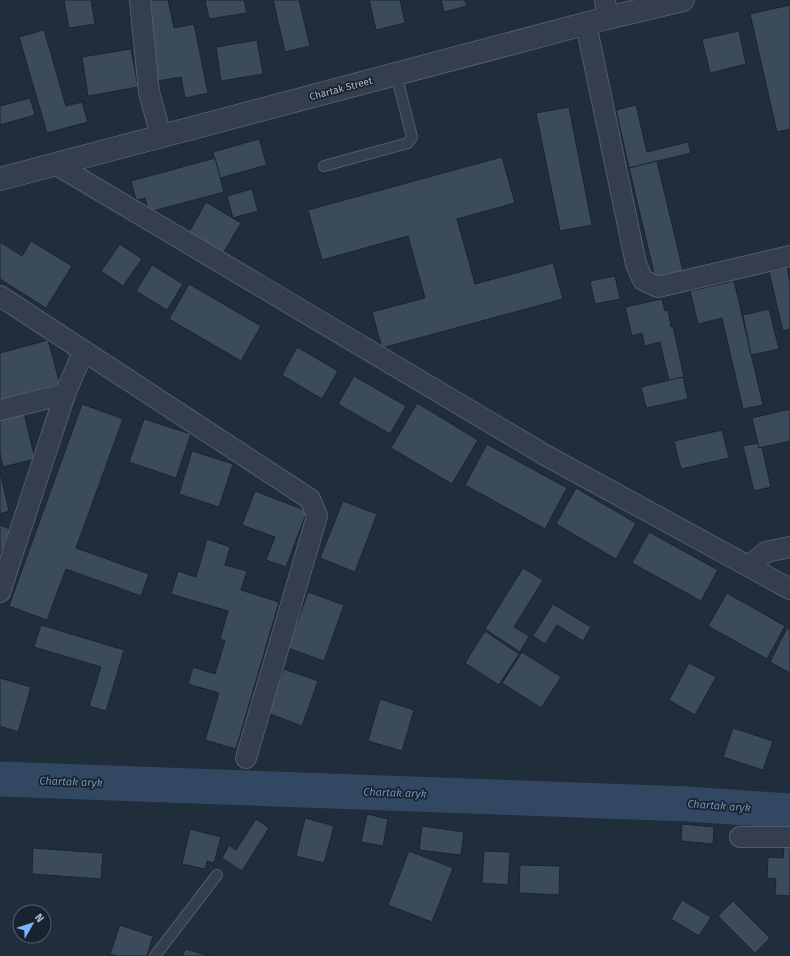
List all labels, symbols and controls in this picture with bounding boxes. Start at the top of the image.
street label: Chartak Street [308,75,374,103]
water label: Chartak aryk [39,774,103,790]
water label: Chartak aryk [363,785,427,801]
water label: Chartak aryk [687,797,751,815]
north arrow [12,904,52,944]
text: N [32,911,47,925]

